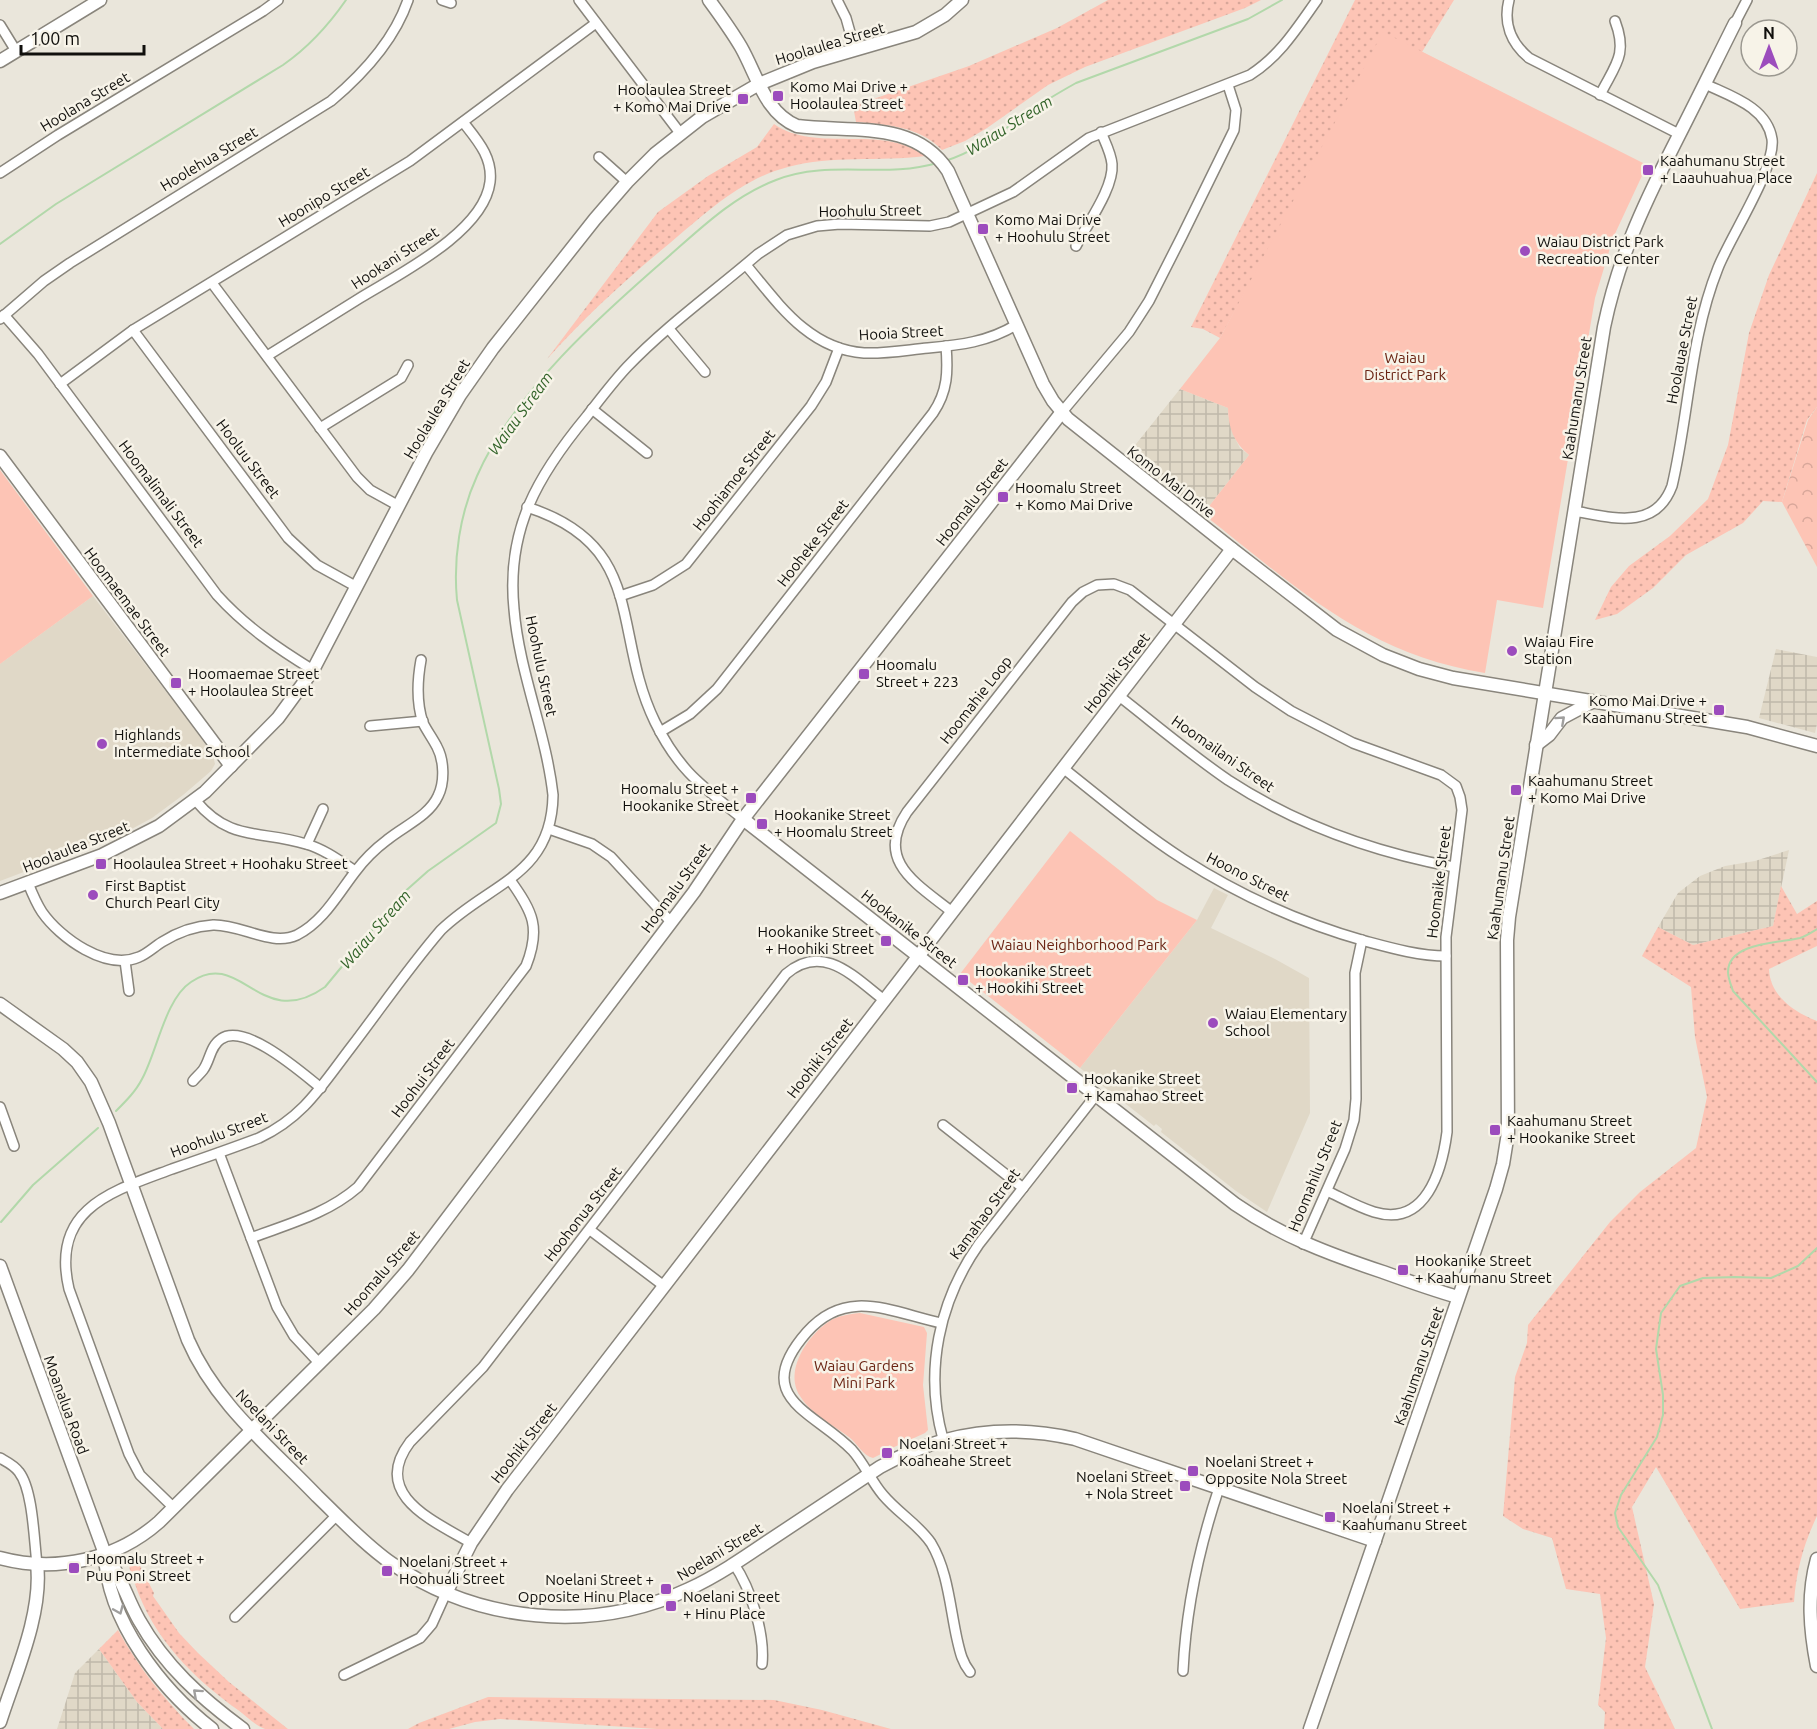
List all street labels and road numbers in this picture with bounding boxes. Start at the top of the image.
street label: Hoolaulea Street [773,19,887,68]
street label: Hoolana Street [37,68,133,135]
street label: Hoolehua Street [157,123,261,194]
street label: Hoonipo Street [275,163,372,230]
street label: Hoohulu Street [818,201,922,220]
street label: Hookani Street [348,223,442,292]
street label: Hoolauae Street [1663,294,1700,405]
street label: Hooia Street [858,322,944,343]
street label: Kaahumanu Street [1558,335,1595,461]
street label: Hoolaulea Street [400,356,473,462]
street label: Hooluu Street [213,416,284,502]
street label: Hoohiamoe Street [689,426,778,533]
street label: Hoomalimali Street [116,437,207,551]
street label: Komo Mai Drive [1124,442,1218,521]
street label: Hoomalu Street [932,454,1011,549]
street label: Hooheke Street [773,496,852,590]
street label: Hoomaemae Street [81,544,174,659]
street label: Hoohulu Street [522,614,561,718]
street label: Hoohiki Street [1080,629,1153,716]
street label: Hoomahie Loop [936,652,1015,747]
street label: Hoomailani Street [1169,712,1278,795]
street label: Kaahumanu Street [1483,815,1518,941]
street label: Hoolaulea Street [20,817,132,876]
street label: Hoomaike Street [1423,825,1454,939]
street label: Hoomalu Street [637,840,714,936]
street label: Hoono Street [1204,848,1293,905]
street label: Hookanike Street [858,886,960,971]
street label: Hoohiki Street [783,1014,856,1101]
street label: Hoohui Street [387,1035,458,1120]
street label: Hoohulu Street [168,1108,270,1161]
street label: Hoomahilu Street [1284,1118,1345,1234]
street label: Hoohonua Street [540,1163,625,1264]
street label: Kamahao Street [946,1165,1023,1262]
street label: Hoomalu Street [340,1227,423,1318]
street label: Kaahumanu Street [1390,1304,1447,1428]
street label: Moanalua Road [41,1353,92,1457]
street label: Noelani Street [233,1386,312,1468]
street label: Hoohiki Street [487,1399,560,1486]
street label: Noelani Street [674,1519,766,1584]

